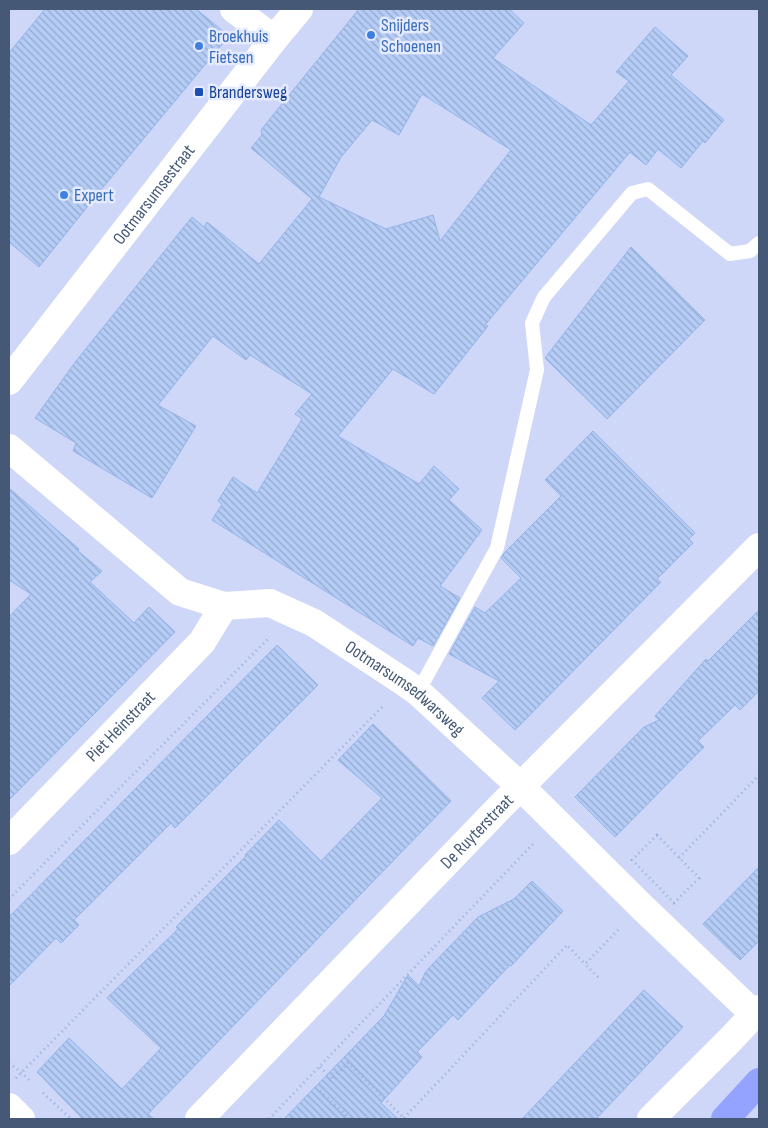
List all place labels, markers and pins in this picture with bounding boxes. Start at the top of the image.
place label: Snijders Schoenen [381,15,441,57]
place label: Broekhuis Fietsen [209,26,269,68]
marker: Snijders Schoenen [365,29,377,41]
marker: Broekhuis Fietsen [193,40,205,52]
place label: Brandersweg [209,82,287,103]
marker: Brandersweg [193,86,205,98]
place label: Expert [74,185,114,206]
marker: Expert [58,189,70,201]

